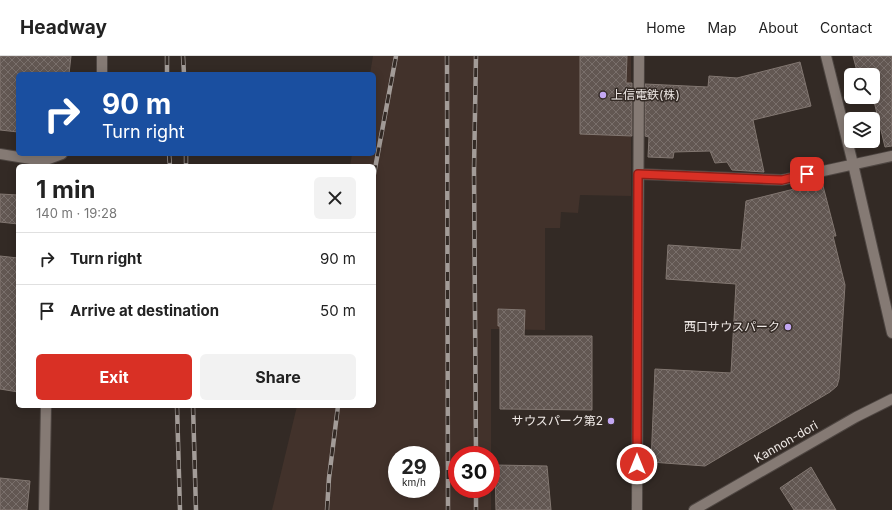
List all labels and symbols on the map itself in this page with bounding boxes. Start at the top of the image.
place label: 上信電鉄(株) [611,87,680,102]
marker: 上信電鉄(株) [598,90,608,100]
pin [790,157,824,191]
place label: 西口サウスパーク [684,319,780,334]
marker: 西口サウスパーク [783,322,793,332]
place label: サウスパーク第2 [512,413,603,428]
marker: サウスパーク第2 [606,416,616,426]
street label: Kannon-dori [751,417,820,466]
position arrow [616,443,658,485]
speed limit sign: 30 [448,446,500,498]

